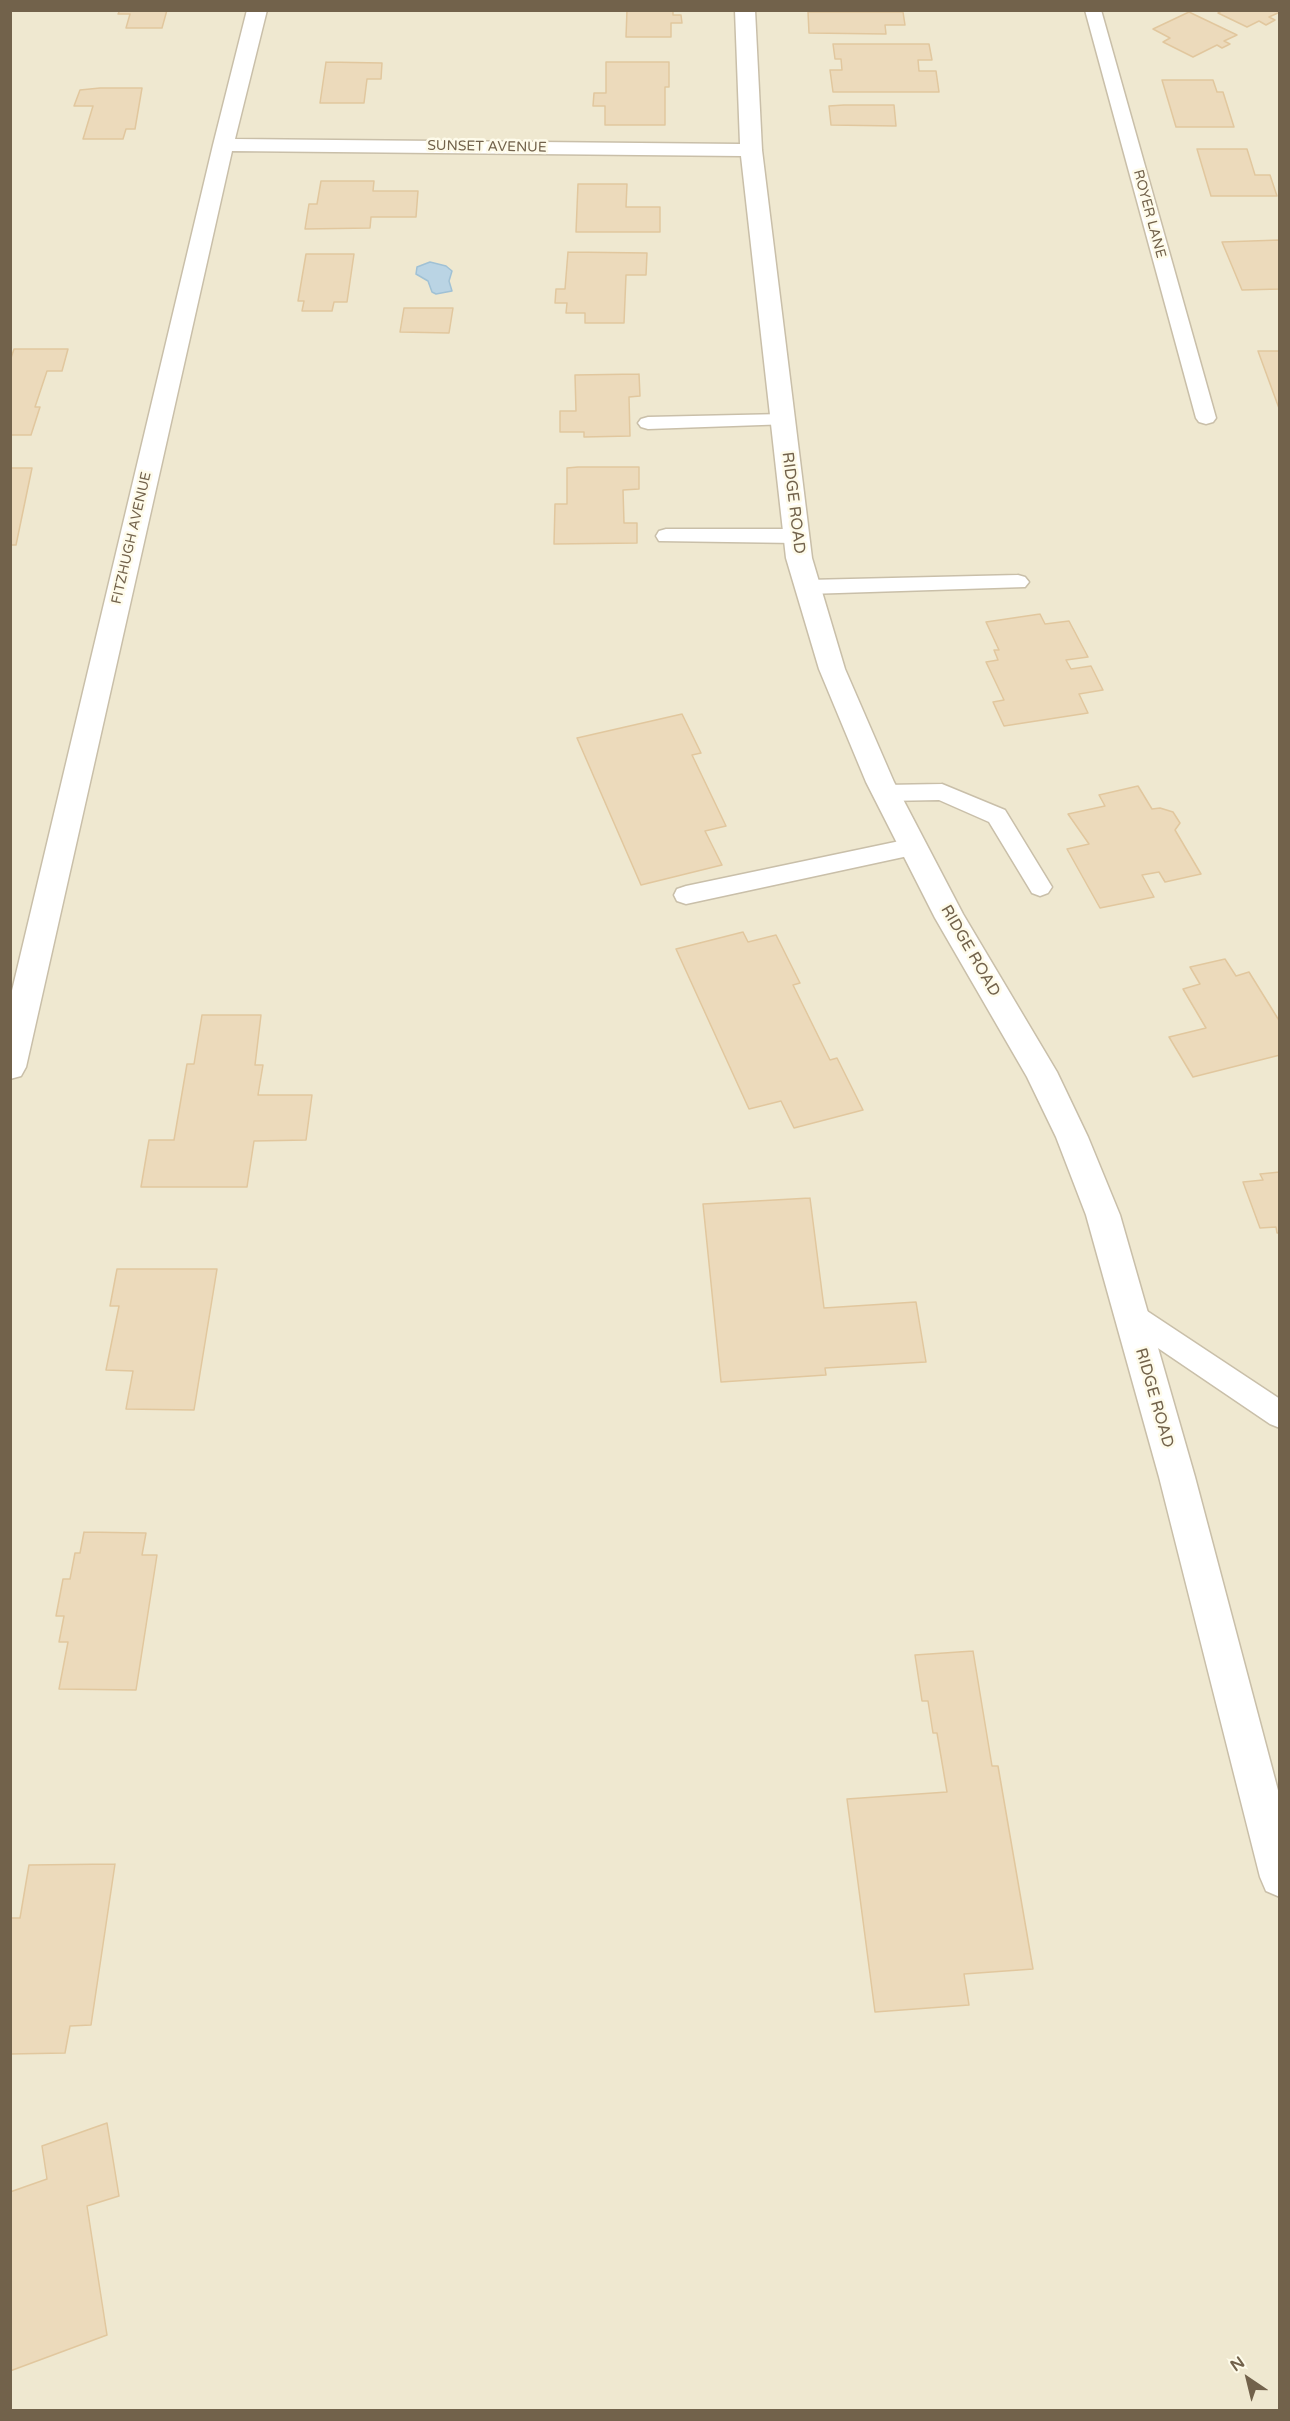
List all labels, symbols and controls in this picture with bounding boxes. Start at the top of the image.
street label: SUNSET AVENUE [427,138,547,156]
street label: ROYER LANE [1129,168,1169,260]
street label: RIDGE ROAD [777,451,809,555]
street label: FITZHUGH AVENUE [109,470,155,606]
street label: RIDGE ROAD [936,902,1004,1000]
street label: RIDGE ROAD [1131,1346,1177,1450]
north arrow [1218,2349,1278,2409]
text: N [1227,2352,1249,2376]

